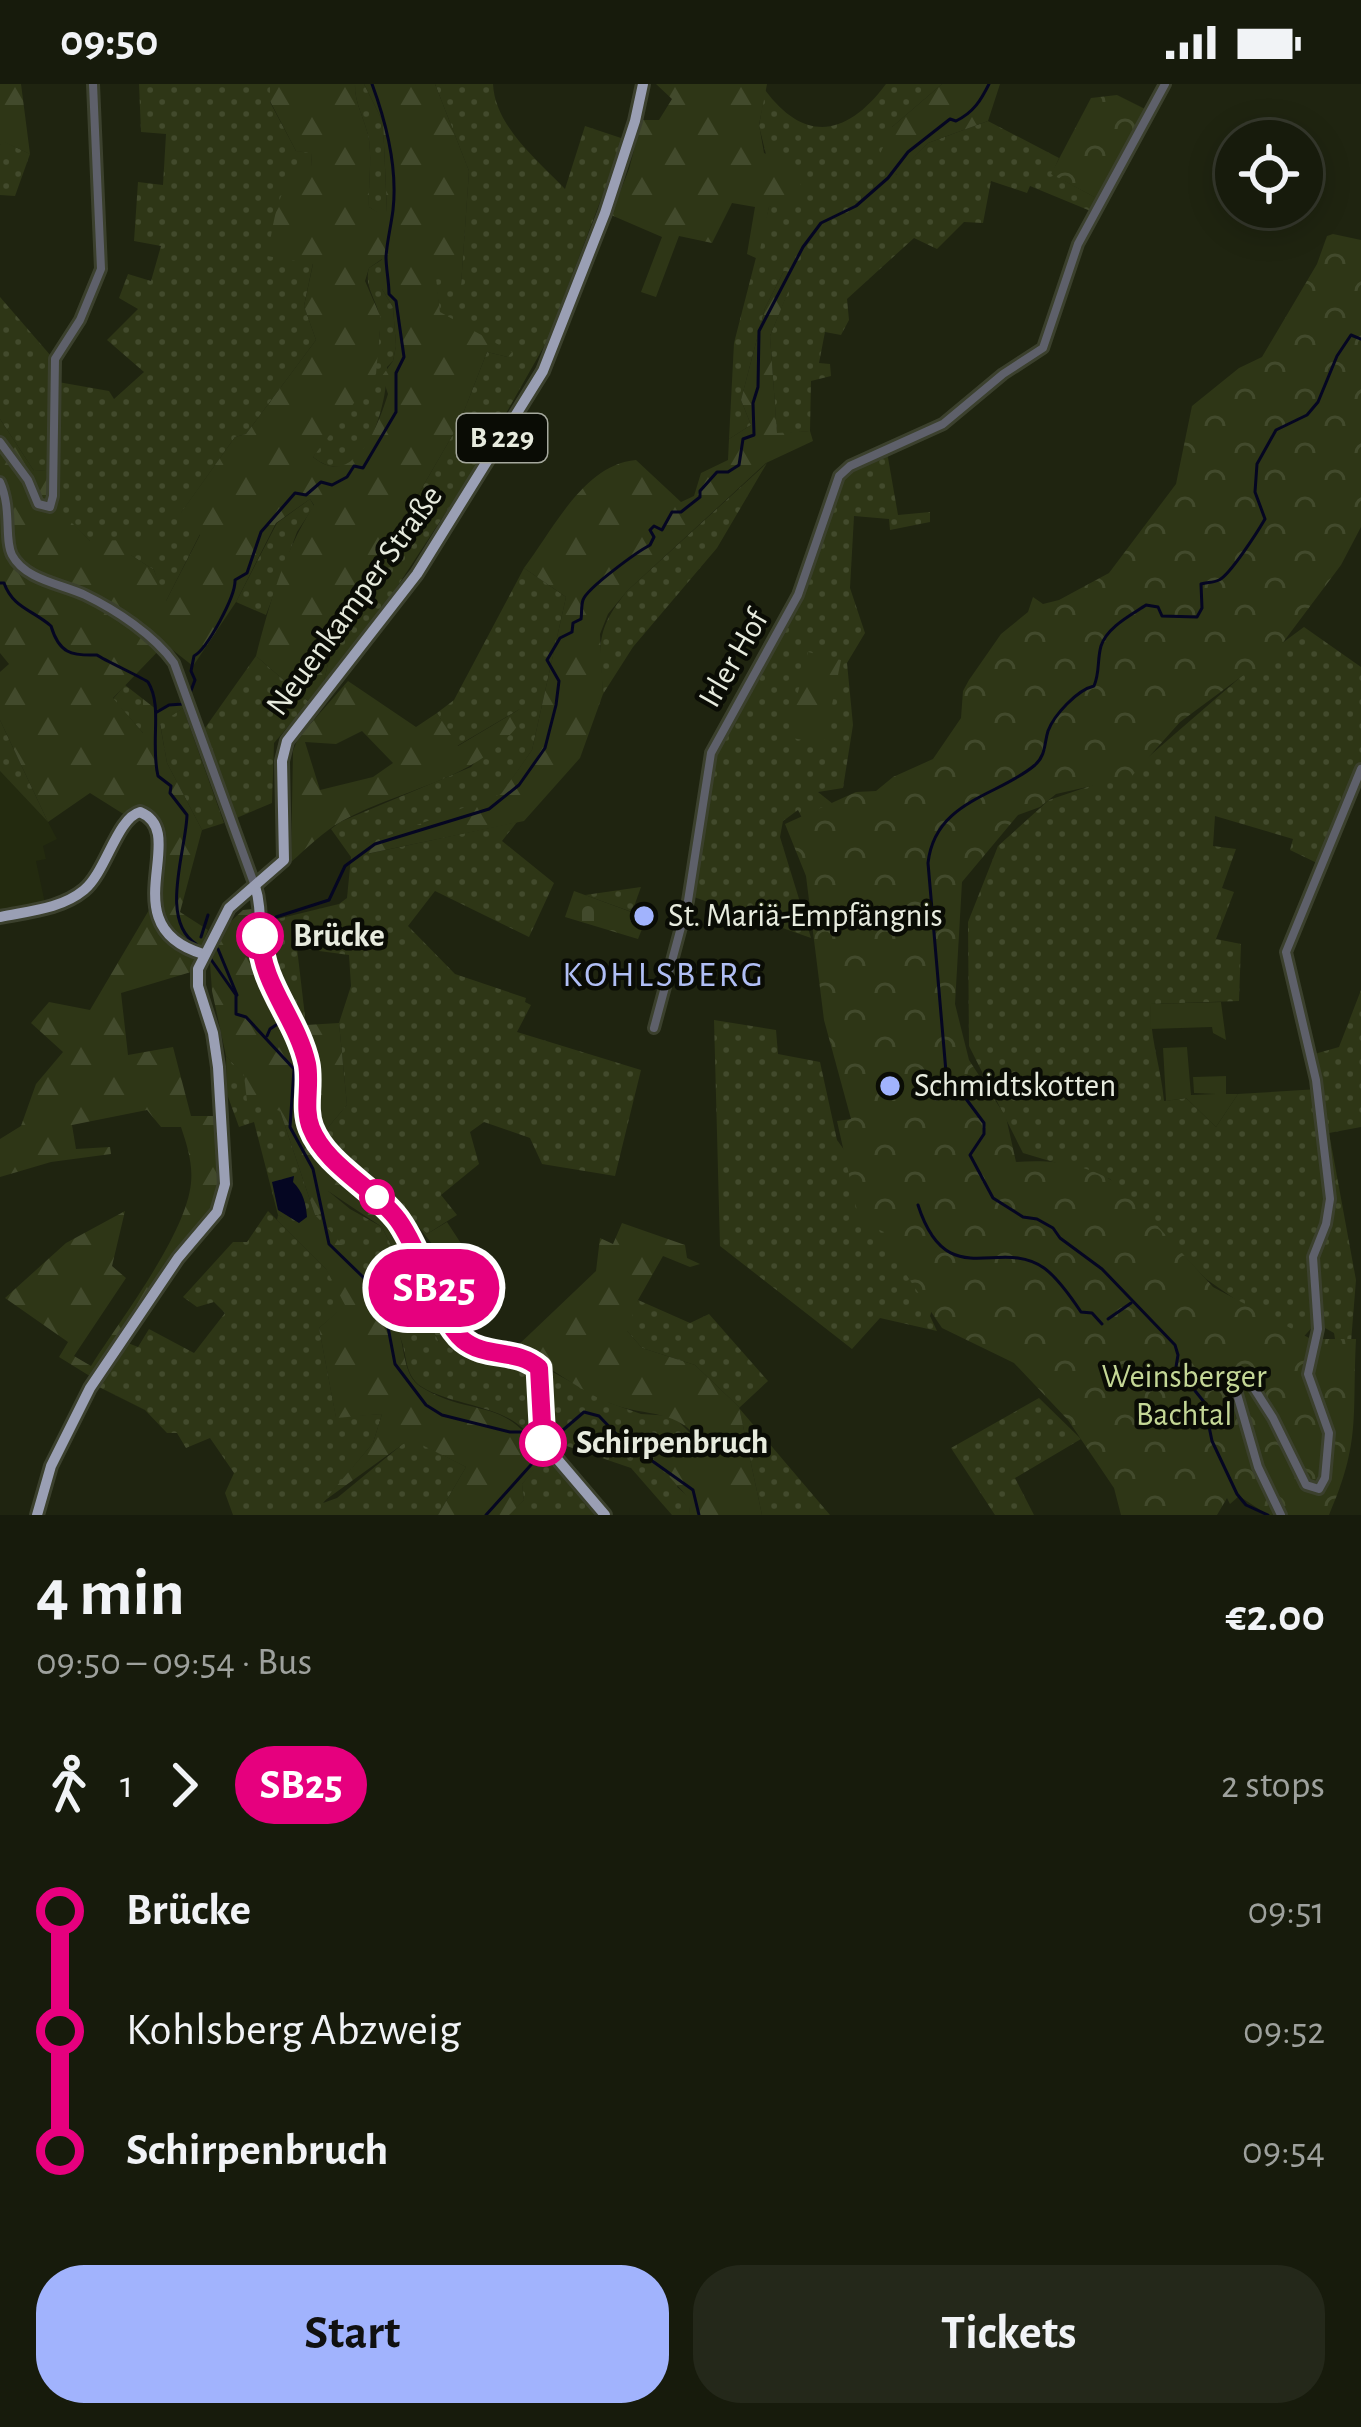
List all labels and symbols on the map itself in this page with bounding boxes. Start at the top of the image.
road number: B 229 [457,414,547,462]
street label: Neuenkamper Straße [261,480,449,722]
street label: Irler Hof [693,603,776,713]
place label: St. Mariä-Empfängnis [668,900,943,933]
marker: St. Mariä-Empfängnis [631,903,657,929]
marker: Brücke [238,914,282,958]
place label: Brücke [293,920,385,953]
district label: KOHLSBERG [562,957,766,993]
place label: Schmidtskotten [914,1070,1116,1103]
marker: Schmidtskotten [877,1073,903,1099]
unlabelled marker [361,1181,393,1213]
line badge: SB25 [350,1249,518,1327]
park label: Weinsberger Bachtal [1101,1361,1267,1432]
marker: Schirpenbruch [521,1421,565,1465]
place label: Schirpenbruch [576,1427,768,1460]

